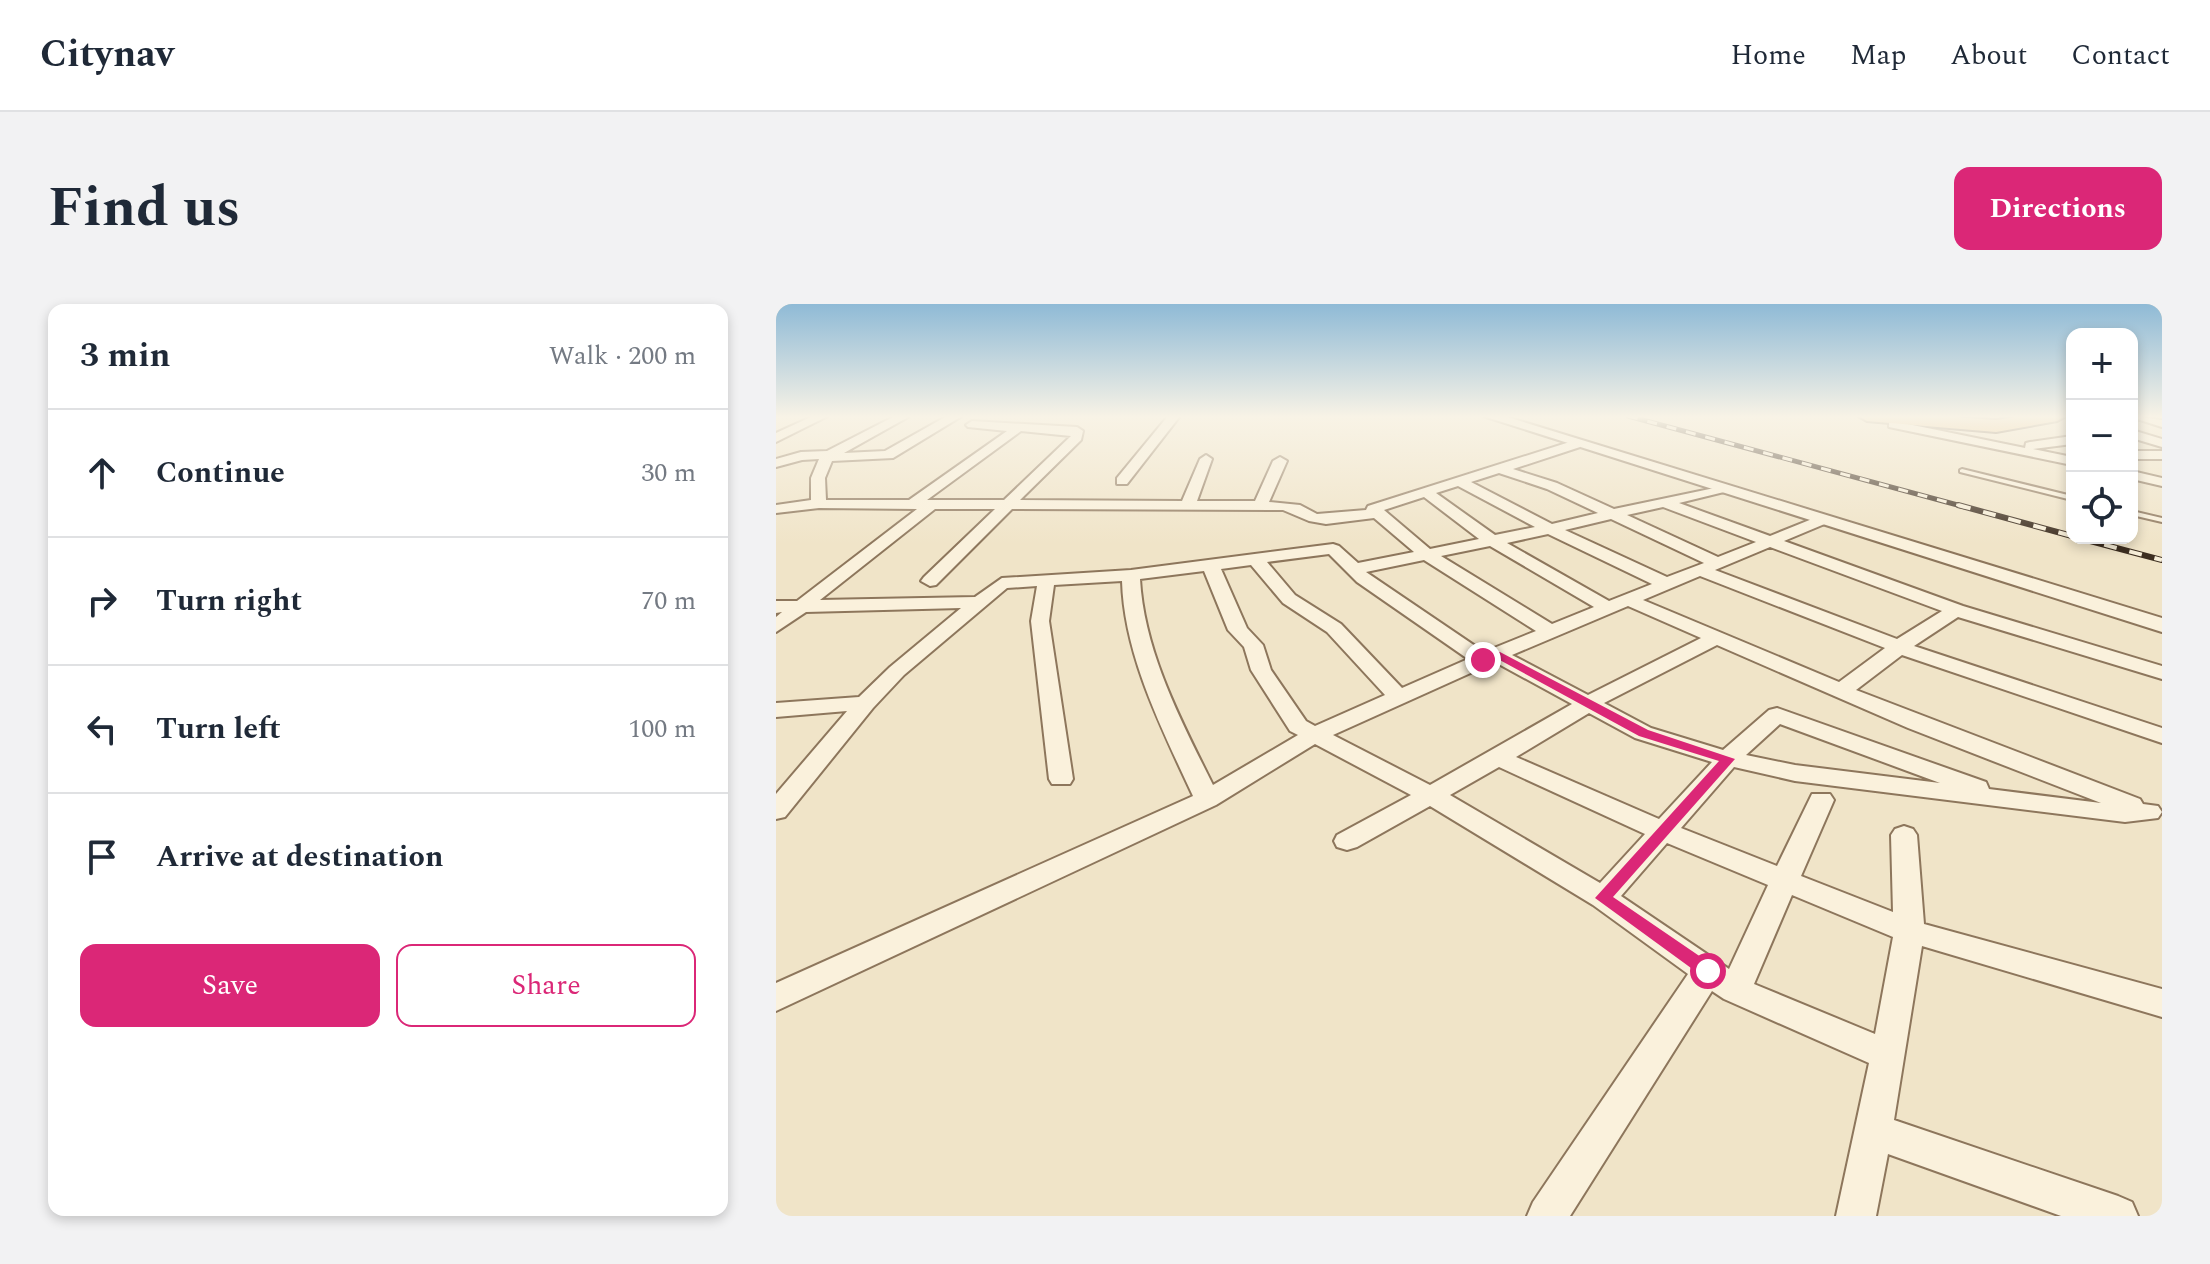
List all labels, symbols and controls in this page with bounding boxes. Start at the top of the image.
text: Citynav [40,26,174,84]
text: Home [1730,34,1806,77]
text: Map [1850,34,1906,77]
text: About [1950,34,2027,77]
text: Contact [2071,34,2170,77]
text: Find us [48,166,241,251]
button: Directions [1954,167,2162,250]
map controls [2066,328,2138,544]
button: + [2066,328,2138,400]
text: 3 min [80,330,170,382]
text: Walk · 200 m [549,336,696,376]
button: − [2066,400,2138,472]
text: Continue [156,450,285,496]
icon: ahead [80,451,124,495]
text: 30 m [641,453,696,493]
button: locate [2066,472,2138,544]
text: Turn right [156,578,302,624]
icon: right [80,579,124,623]
text: 70 m [641,581,696,621]
route end [1465,642,1501,678]
text: Turn left [156,706,281,752]
icon: left [80,707,124,751]
text: 100 m [628,709,696,749]
text: Arrive at destination [156,834,443,880]
icon: arrive [80,835,124,879]
button: Save [80,944,380,1027]
button: Share [396,944,696,1027]
route start [1690,953,1726,989]

